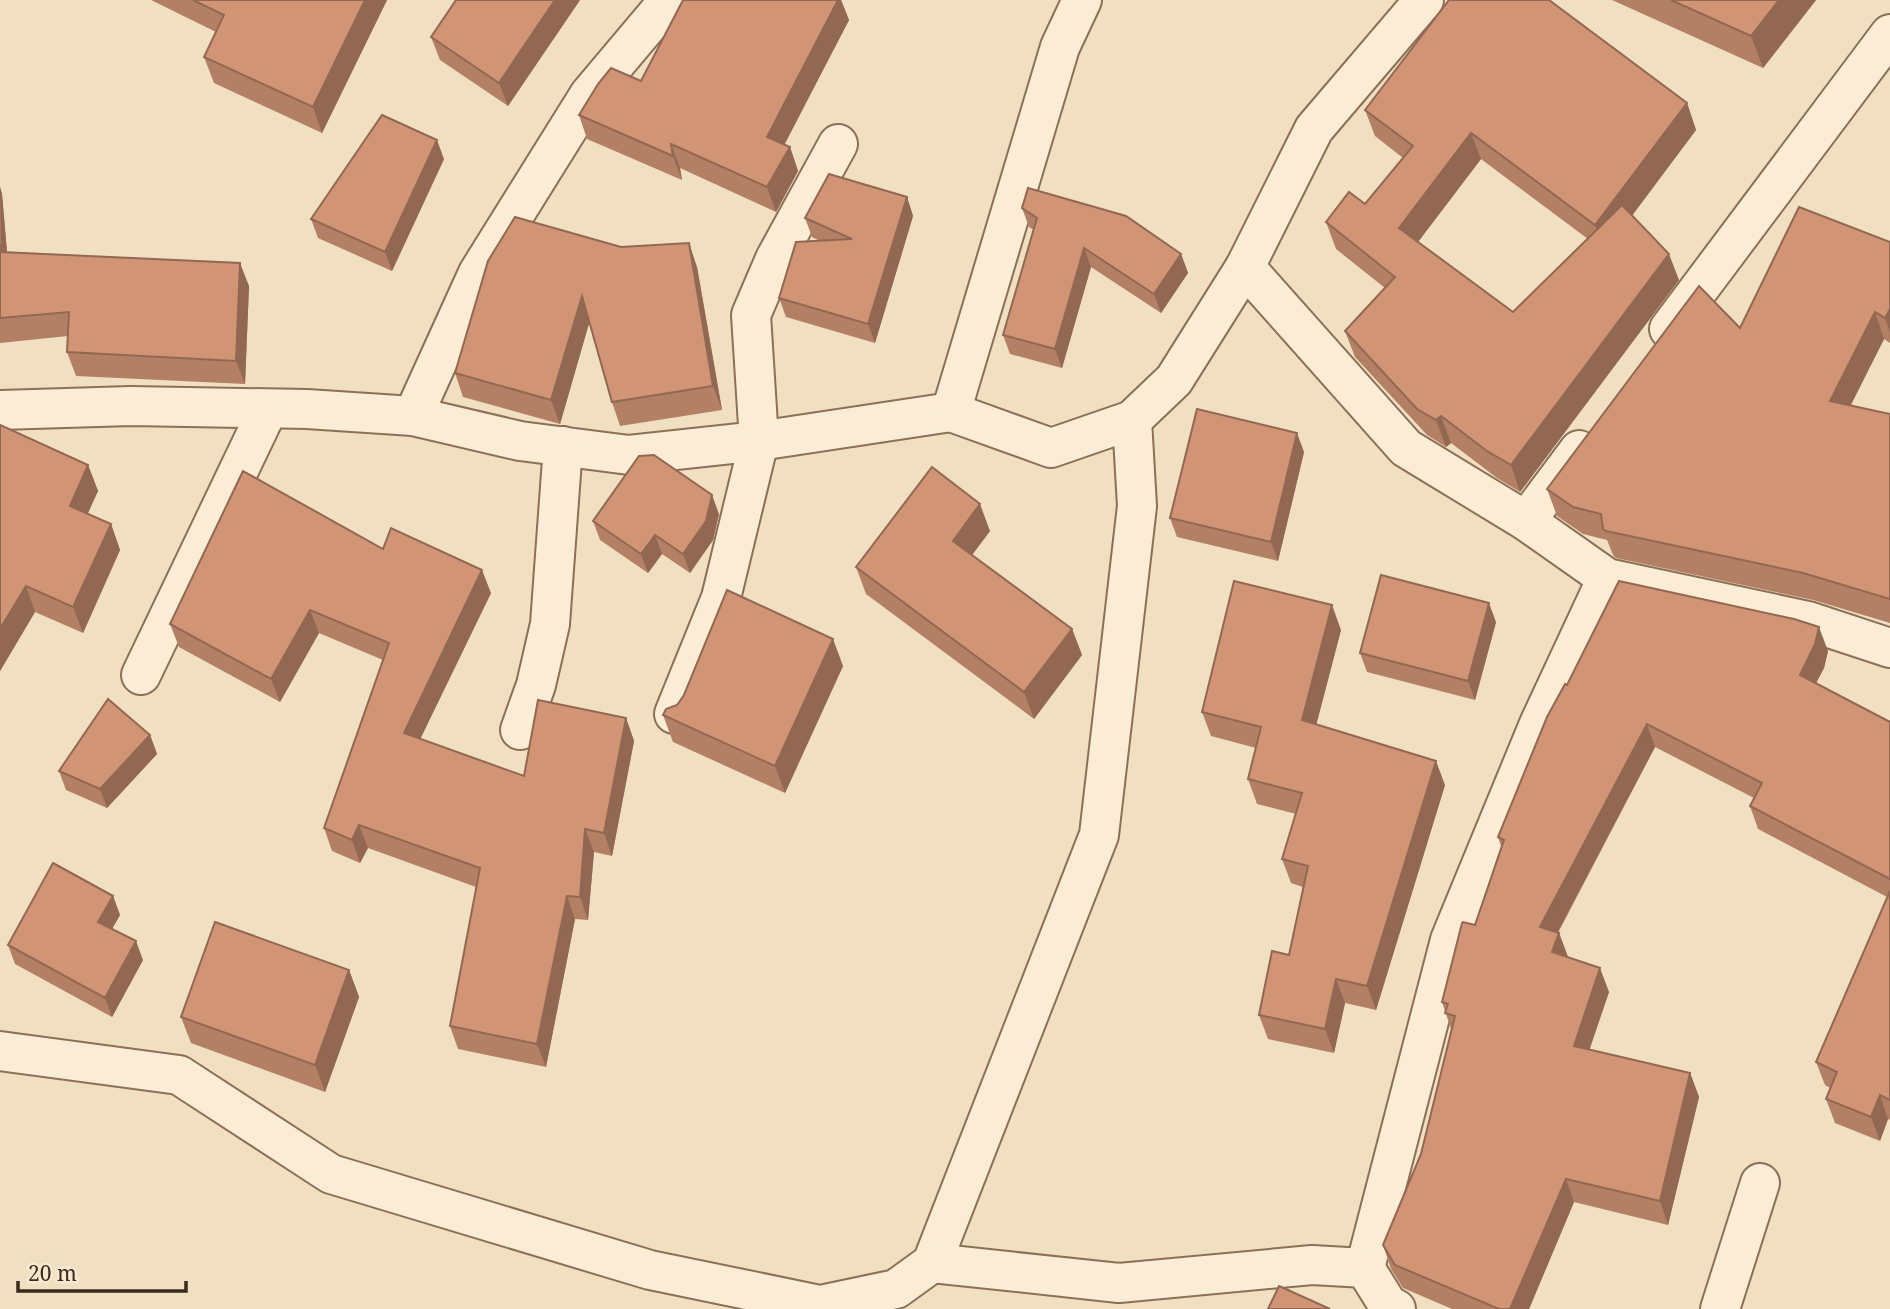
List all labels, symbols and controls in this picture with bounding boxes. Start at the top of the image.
scale bar [18,1250,186,1294]
text: 20 m [28,1259,77,1287]

